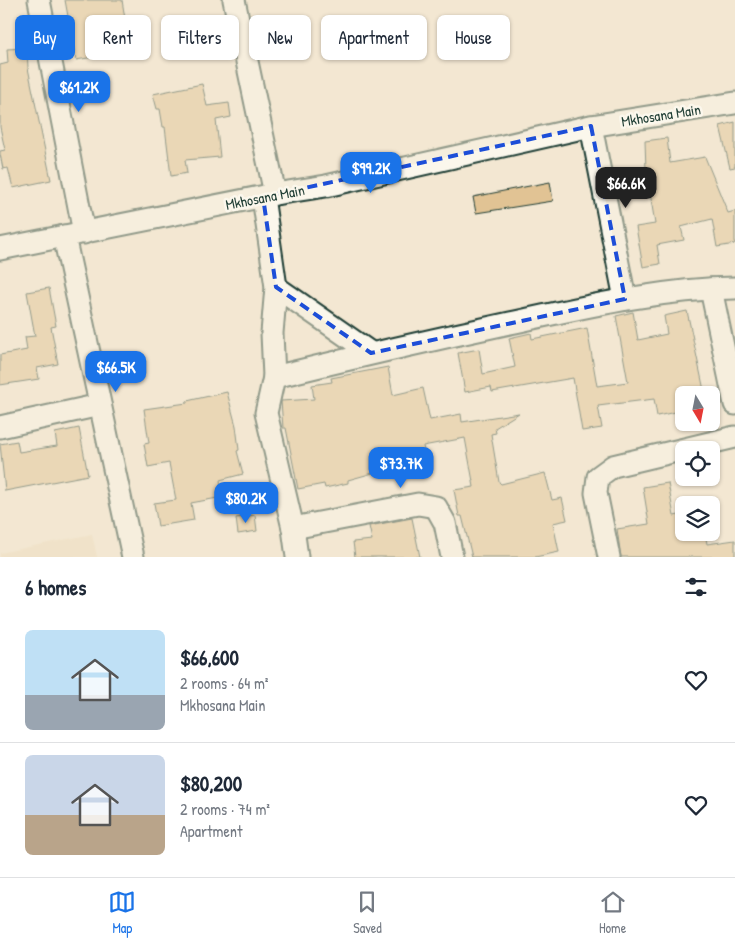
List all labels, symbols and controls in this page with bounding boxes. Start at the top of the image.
chip: Buy [15,15,75,60]
chip: Rent [85,15,151,60]
chip: Filters [161,15,239,60]
chip: New [249,15,311,60]
chip: Apartment [321,15,427,60]
chip: House [437,15,510,60]
pin: $61.2K [38,70,120,113]
text: $61.2K [59,76,99,98]
street label: Mkhosana Main [620,98,702,132]
pin: $99.2K [330,152,412,194]
text: $99.2K [351,157,391,179]
pin: $66.6K [585,166,667,209]
text: $66.6K [606,172,646,194]
street label: Mkhosana Main [224,179,307,215]
pin: $66.5K [75,350,157,393]
text: $66.5K [96,356,136,378]
north arrow [675,386,720,431]
map controls [675,386,720,541]
button: locate [675,441,720,486]
pin: $73.7K [360,446,442,489]
text: $73.7K [380,452,422,474]
pin: $80.2K [205,482,287,524]
text: $80.2K [225,487,267,509]
button: layers [675,496,720,541]
text: 6 homes [25,573,86,602]
icon: filters [682,573,710,601]
text: $66,600 [180,643,239,672]
icon: home [65,650,125,710]
icon: heart [682,666,710,694]
text: 2 rooms · 64 m² [180,672,268,694]
text: Mkhosana Main [180,694,266,716]
text: $80,200 [180,769,242,798]
icon: home [65,775,125,835]
icon: heart [682,791,710,819]
text: 2 rooms · 74 m² [180,798,270,820]
text: Apartment [180,820,243,842]
tab: Map [108,888,136,937]
tab: Saved [353,888,382,937]
tab: Home [599,888,627,937]

